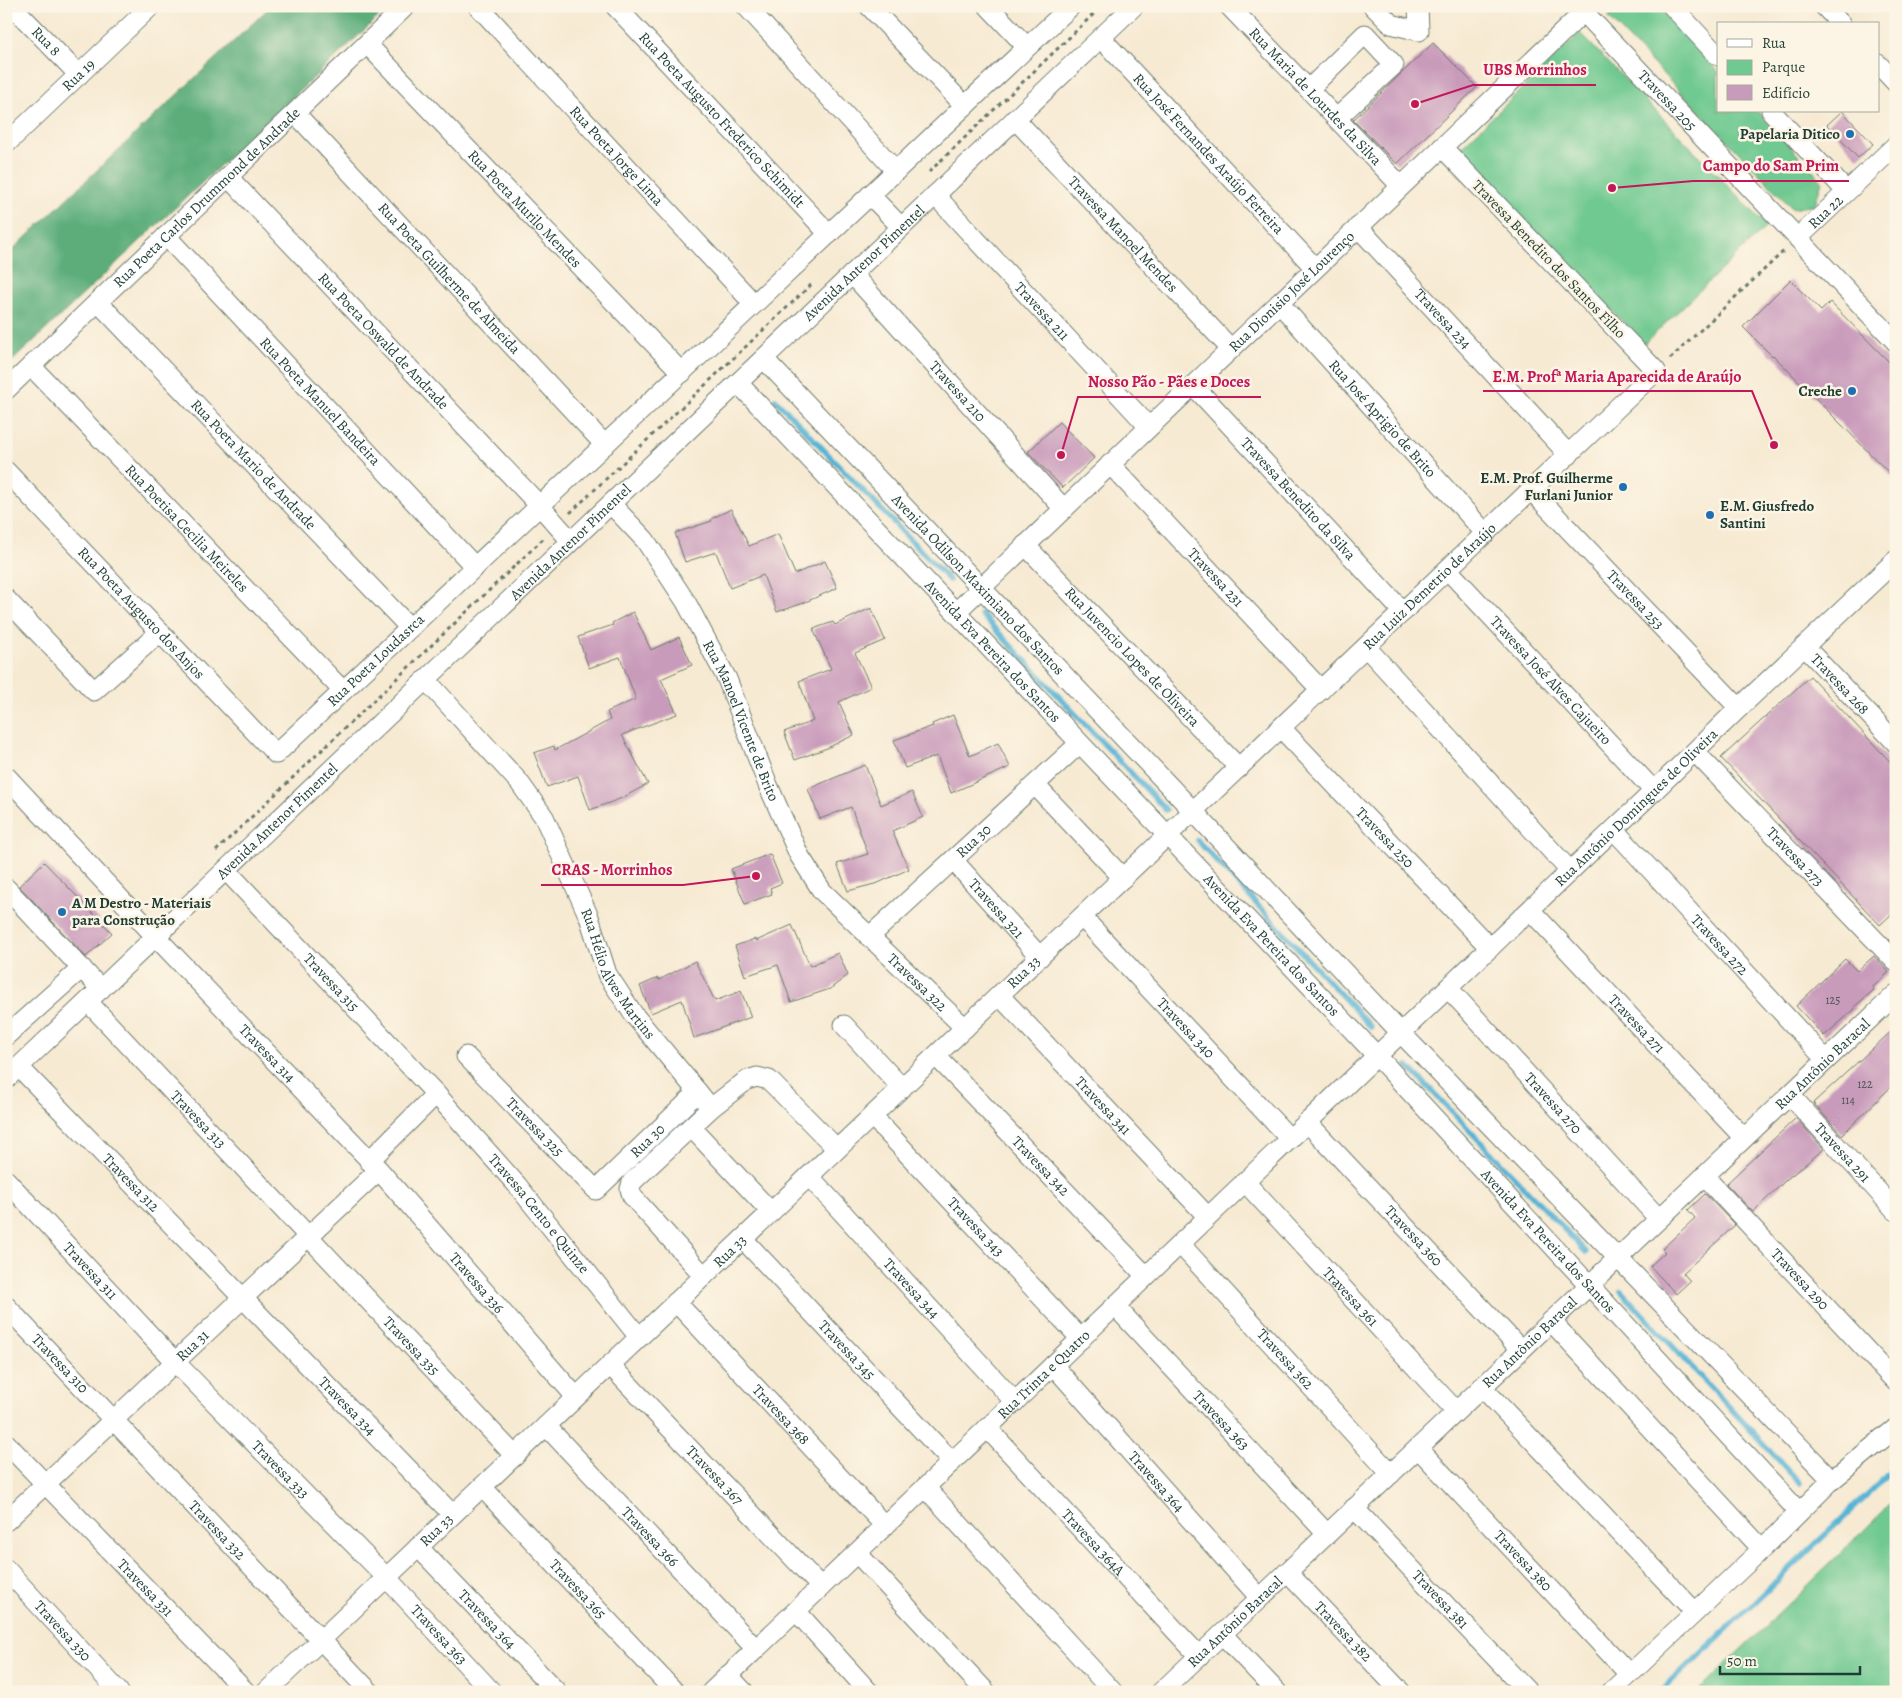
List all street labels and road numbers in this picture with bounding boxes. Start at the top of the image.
street label: Rua 8 [27,22,65,60]
street label: Rua Maria de Lourdes da Silva [1245,23,1386,170]
street label: Rua Poeta Augusto Frederico Schimidt [634,27,809,212]
street label: Rua 19 [57,54,100,96]
street label: Travessa 205 [1634,66,1701,135]
street label: Rua José Fernandes Araújo Ferreira [1129,69,1289,239]
street label: Rua Poeta Jorge Lima [565,101,668,210]
street label: Rua Poeta Carlos Drummond de Andrade [109,103,305,292]
street label: Rua Poeta Murilo Mendes [463,145,586,272]
street label: Travessa Manoel Mendes [1064,172,1183,296]
street label: Travessa Benedito dos Santos Filho [1468,175,1630,343]
street label: Rua 22 [1804,190,1847,233]
street label: Rua Poeta Guilherme de Almeida [374,198,525,358]
street label: Avenida Antenor Pimentel [798,200,929,326]
street label: Rua Dionisio José Lourenço [1224,226,1359,356]
street label: Rua Poeta Oswald de Andrade [314,268,454,414]
street label: Travessa 211 [1010,278,1074,345]
street label: Travessa 234 [1410,284,1476,353]
street label: Rua Poeta Manuel Bandeira [255,333,385,470]
street label: Rua José Aprigio de Brito [1324,355,1441,482]
street label: Travessa 210 [925,357,991,426]
street label: Rua Poeta Mario de Andrade [186,395,321,534]
street label: Travessa Benedito da Silva [1236,433,1360,565]
street label: Rua Poetisa Cecilia Meireles [121,460,253,597]
street label: Avenida Antenor Pimentel [505,479,636,605]
street label: Avenida Odilson Maximiano dos Santos [887,489,1069,679]
street label: Rua Luiz Demetrio de Araújo [1358,518,1500,654]
street label: Rua Poeta Augusto dos Anjos [73,542,209,683]
street label: Travessa 231 [1183,543,1248,611]
street label: Travessa 253 [1602,565,1669,634]
street label: Avenida Eva Pereira dos Santos [920,575,1065,727]
street label: Rua Juvencio Lopes de Oliveira [1060,583,1204,731]
street label: Rua Poeta Loudasrca [323,610,429,711]
street label: Travessa José Alves Cajueiro [1486,612,1616,749]
street label: Rua Manoel Vicente de Brito [698,637,784,804]
street label: Travessa 268 [1806,649,1874,719]
street label: Rua Antônio Domingues de Oliveira [1550,724,1722,891]
street label: Avenida Antenor Pimentel [211,759,342,884]
street label: Travessa 250 [1351,803,1419,872]
street label: Rua 30 [952,820,995,862]
street label: Travessa 273 [1762,823,1828,891]
street label: Avenida Eva Pereira dos Santos [1198,869,1344,1021]
street label: Travessa 321 [964,874,1028,943]
street label: Rua Hélio Alves Martins [576,905,660,1043]
street label: Travessa 272 [1687,910,1753,979]
street label: Travessa 315 [299,949,364,1016]
street label: Travessa 322 [883,949,952,1016]
street label: Rua 33 [1002,951,1045,993]
street label: Travessa 271 [1604,990,1669,1058]
street label: Travessa 340 [1153,993,1219,1063]
street label: Rua Antônio Baracal [1770,1014,1875,1114]
street label: Travessa 314 [235,1020,300,1087]
street label: Travessa 270 [1520,1068,1586,1138]
street label: Travessa 341 [1071,1072,1136,1139]
street label: Travessa 313 [166,1086,231,1153]
street label: Travessa 325 [502,1093,568,1161]
street label: Travessa 291 [1810,1118,1875,1187]
street label: Rua 30 [626,1119,669,1162]
street label: Travessa 342 [1008,1132,1074,1200]
street label: Travessa 312 [98,1149,164,1216]
street label: Travessa Cento e Quinze [484,1150,594,1278]
street label: Avenida Eva Pereira dos Santos [1476,1164,1620,1317]
street label: Travessa 343 [943,1193,1009,1261]
street label: Travessa 360 [1380,1201,1447,1270]
street label: Rua 33 [709,1230,751,1272]
street label: Travessa 311 [59,1238,122,1304]
street label: Travessa 290 [1766,1244,1834,1314]
street label: Travessa 336 [445,1248,509,1318]
street label: Travessa 344 [879,1254,944,1323]
street label: Travessa 361 [1318,1263,1383,1331]
street label: Rua Antônio Baracal [1477,1292,1582,1392]
street label: Travessa 335 [379,1312,444,1380]
street label: Travessa 345 [814,1316,880,1384]
street label: Travessa 362 [1253,1324,1318,1394]
street label: Rua 31 [172,1325,213,1366]
street label: Rua Trinta e Quatro [993,1325,1094,1423]
street label: Travessa 310 [27,1329,93,1398]
street label: Travessa 334 [314,1372,381,1440]
street label: Travessa 368 [748,1380,814,1449]
street label: Travessa 363 [1188,1386,1254,1454]
street label: Travessa 333 [247,1436,314,1503]
street label: Travessa 367 [682,1441,748,1510]
street label: Travessa 364 [1124,1447,1189,1517]
street label: Travessa 332 [184,1496,250,1564]
street label: Travessa 366 [617,1502,683,1571]
street label: Travessa 364A [1057,1505,1129,1580]
street label: Rua 33 [415,1509,457,1551]
street label: Travessa 380 [1490,1526,1557,1595]
street label: Travessa 331 [113,1555,178,1621]
street label: Travessa 365 [545,1555,611,1623]
street label: Travessa 381 [1408,1566,1473,1633]
street label: Rua Antônio Baracal [1183,1571,1287,1672]
street label: Travessa 364 [454,1585,521,1653]
street label: Travessa 330 [30,1596,96,1666]
street label: Travessa 382 [1310,1597,1377,1666]
street label: Travessa 363 [406,1600,472,1669]

